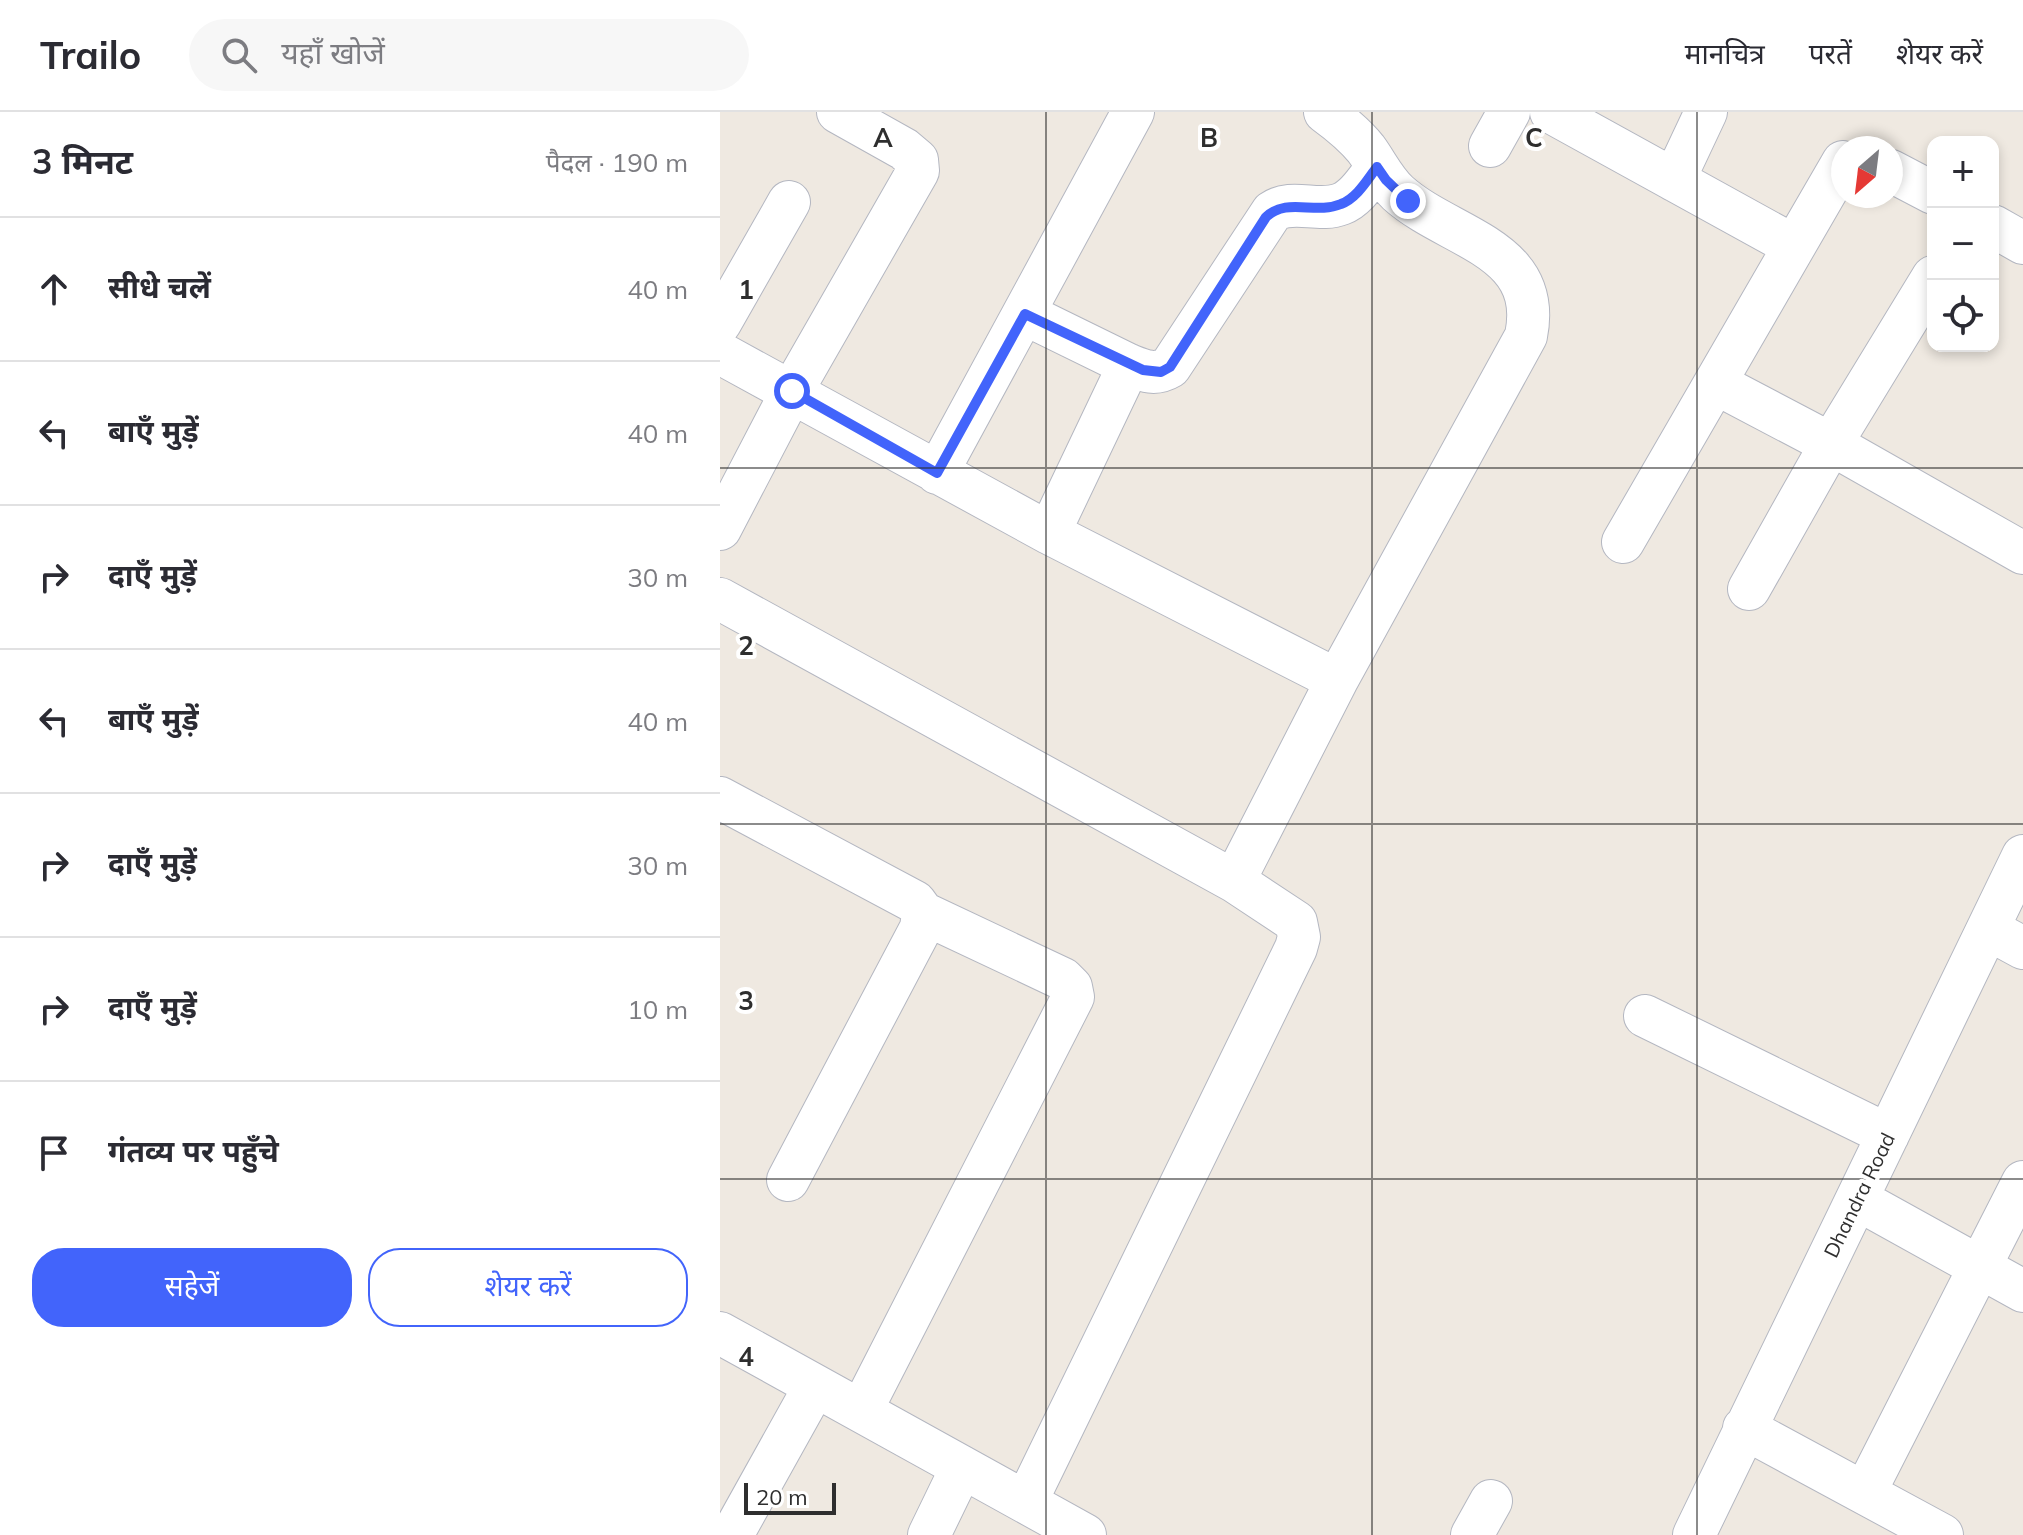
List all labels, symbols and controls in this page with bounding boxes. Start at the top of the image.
search box [189,19,749,91]
text: Trailo [40,31,141,79]
icon: search [217,33,261,77]
text: यहाँ खोजें [281,34,385,72]
text: मानचित्र [1685,36,1765,71]
text: परतें [1809,36,1852,71]
text: शेयर करें [1896,36,1983,71]
text: A [873,121,893,154]
text: B [1200,121,1218,154]
text: C [1525,121,1543,154]
north arrow [1831,136,1903,208]
map controls [1927,136,1999,352]
button: + [1927,136,1999,208]
text: 3 मिनट [32,140,133,183]
text: पैदल · 190 m [546,146,688,179]
route end [1390,183,1426,219]
button: − [1927,208,1999,280]
icon: ahead [32,267,76,311]
text: सीधे चलें [108,268,211,306]
text: 40 m [627,273,688,306]
text: 1 [738,273,754,306]
button: locate [1927,280,1999,352]
route start [774,373,810,409]
icon: left [32,411,76,455]
text: बाएँ मुड़ें [108,412,198,450]
text: 40 m [627,417,688,450]
icon: right [32,555,76,599]
text: दाएँ मुड़ें [108,556,197,594]
text: 30 m [627,561,688,594]
text: 2 [738,629,754,662]
icon: left [32,699,76,743]
text: बाएँ मुड़ें [108,700,198,738]
text: 40 m [627,705,688,738]
icon: right [32,843,76,887]
text: दाएँ मुड़ें [108,844,197,882]
text: 30 m [627,849,688,882]
text: 3 [738,984,754,1017]
icon: right [32,987,76,1031]
text: दाएँ मुड़ें [108,988,197,1026]
text: 10 m [627,993,688,1026]
street label: Dhandra Road [1818,1128,1900,1262]
icon: arrive [32,1131,76,1175]
text: गंतव्य पर पहुँचे [108,1132,279,1170]
button: सहेजें [32,1248,352,1327]
button: शेयर करें [368,1248,688,1327]
text: 4 [738,1340,754,1373]
scale bar [744,1479,836,1515]
text: 20 m [756,1483,807,1511]

